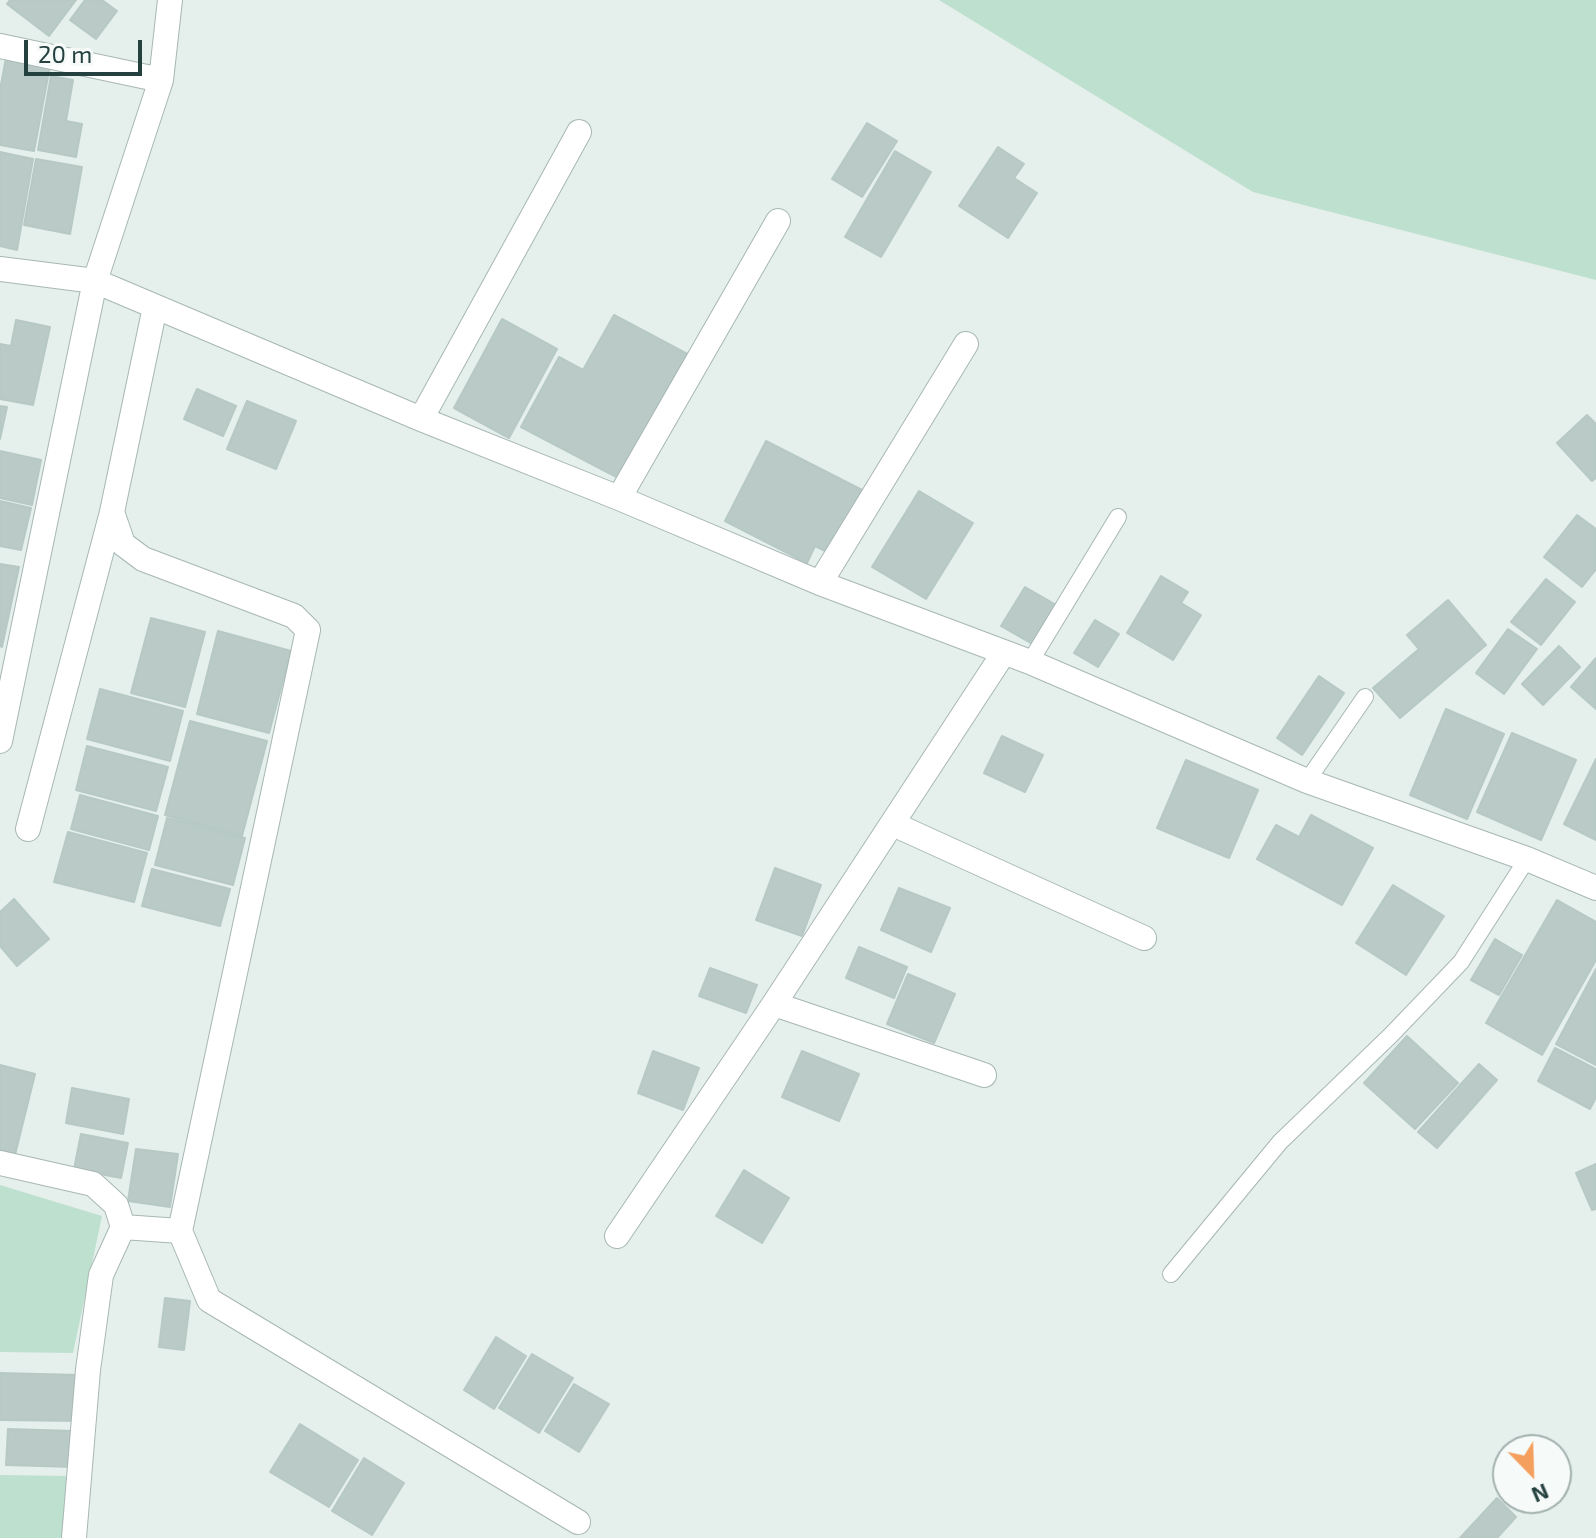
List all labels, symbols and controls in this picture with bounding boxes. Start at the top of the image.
scale bar [28,24,146,74]
text: 20 m [38,39,92,68]
north arrow [1492,1434,1572,1514]
text: N [1528,1479,1553,1509]

